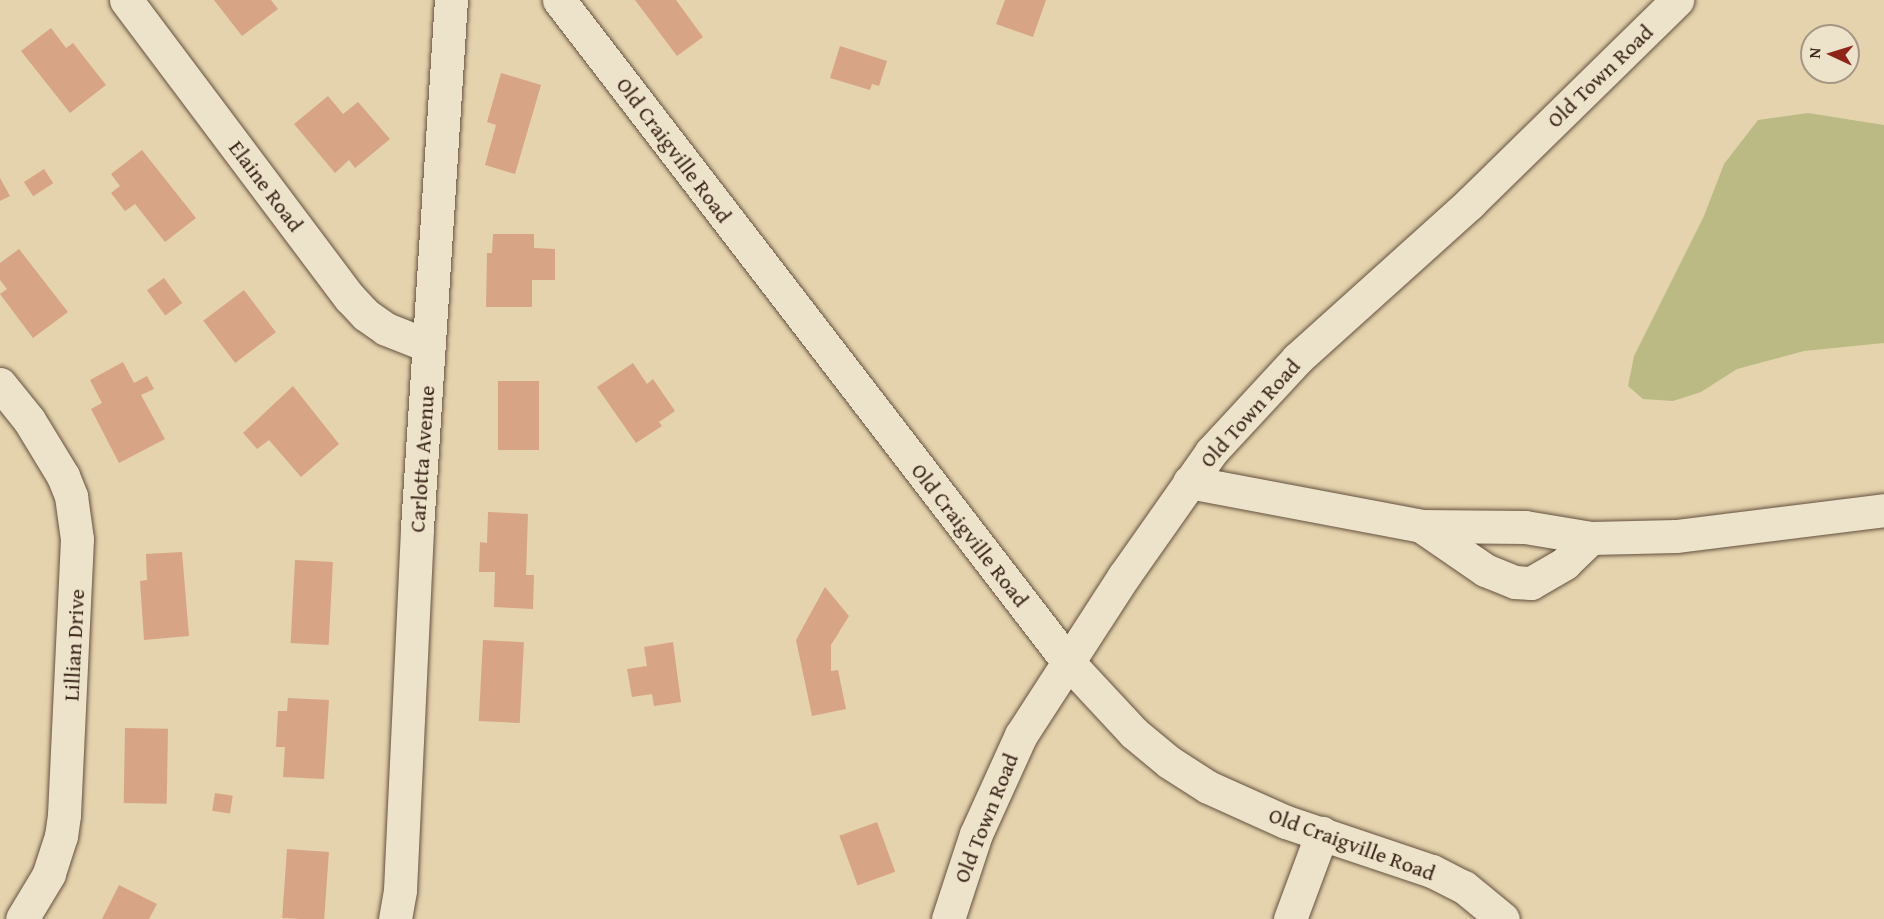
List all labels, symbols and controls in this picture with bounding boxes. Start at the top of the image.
street label: Old Town Road [1541,19,1659,133]
north arrow [1800,24,1860,84]
text: N [1802,47,1826,59]
street label: Old Craigville Road [611,72,737,228]
street label: Elaine Road [223,135,309,237]
street label: Old Town Road [1194,353,1306,473]
street label: Carlotta Avenue [404,385,440,533]
street label: Old Craigville Road [906,458,1034,612]
street label: Lillian Drive [58,588,90,702]
street label: Old Town Road [948,749,1024,887]
street label: Old Craigville Road [1265,802,1439,886]

